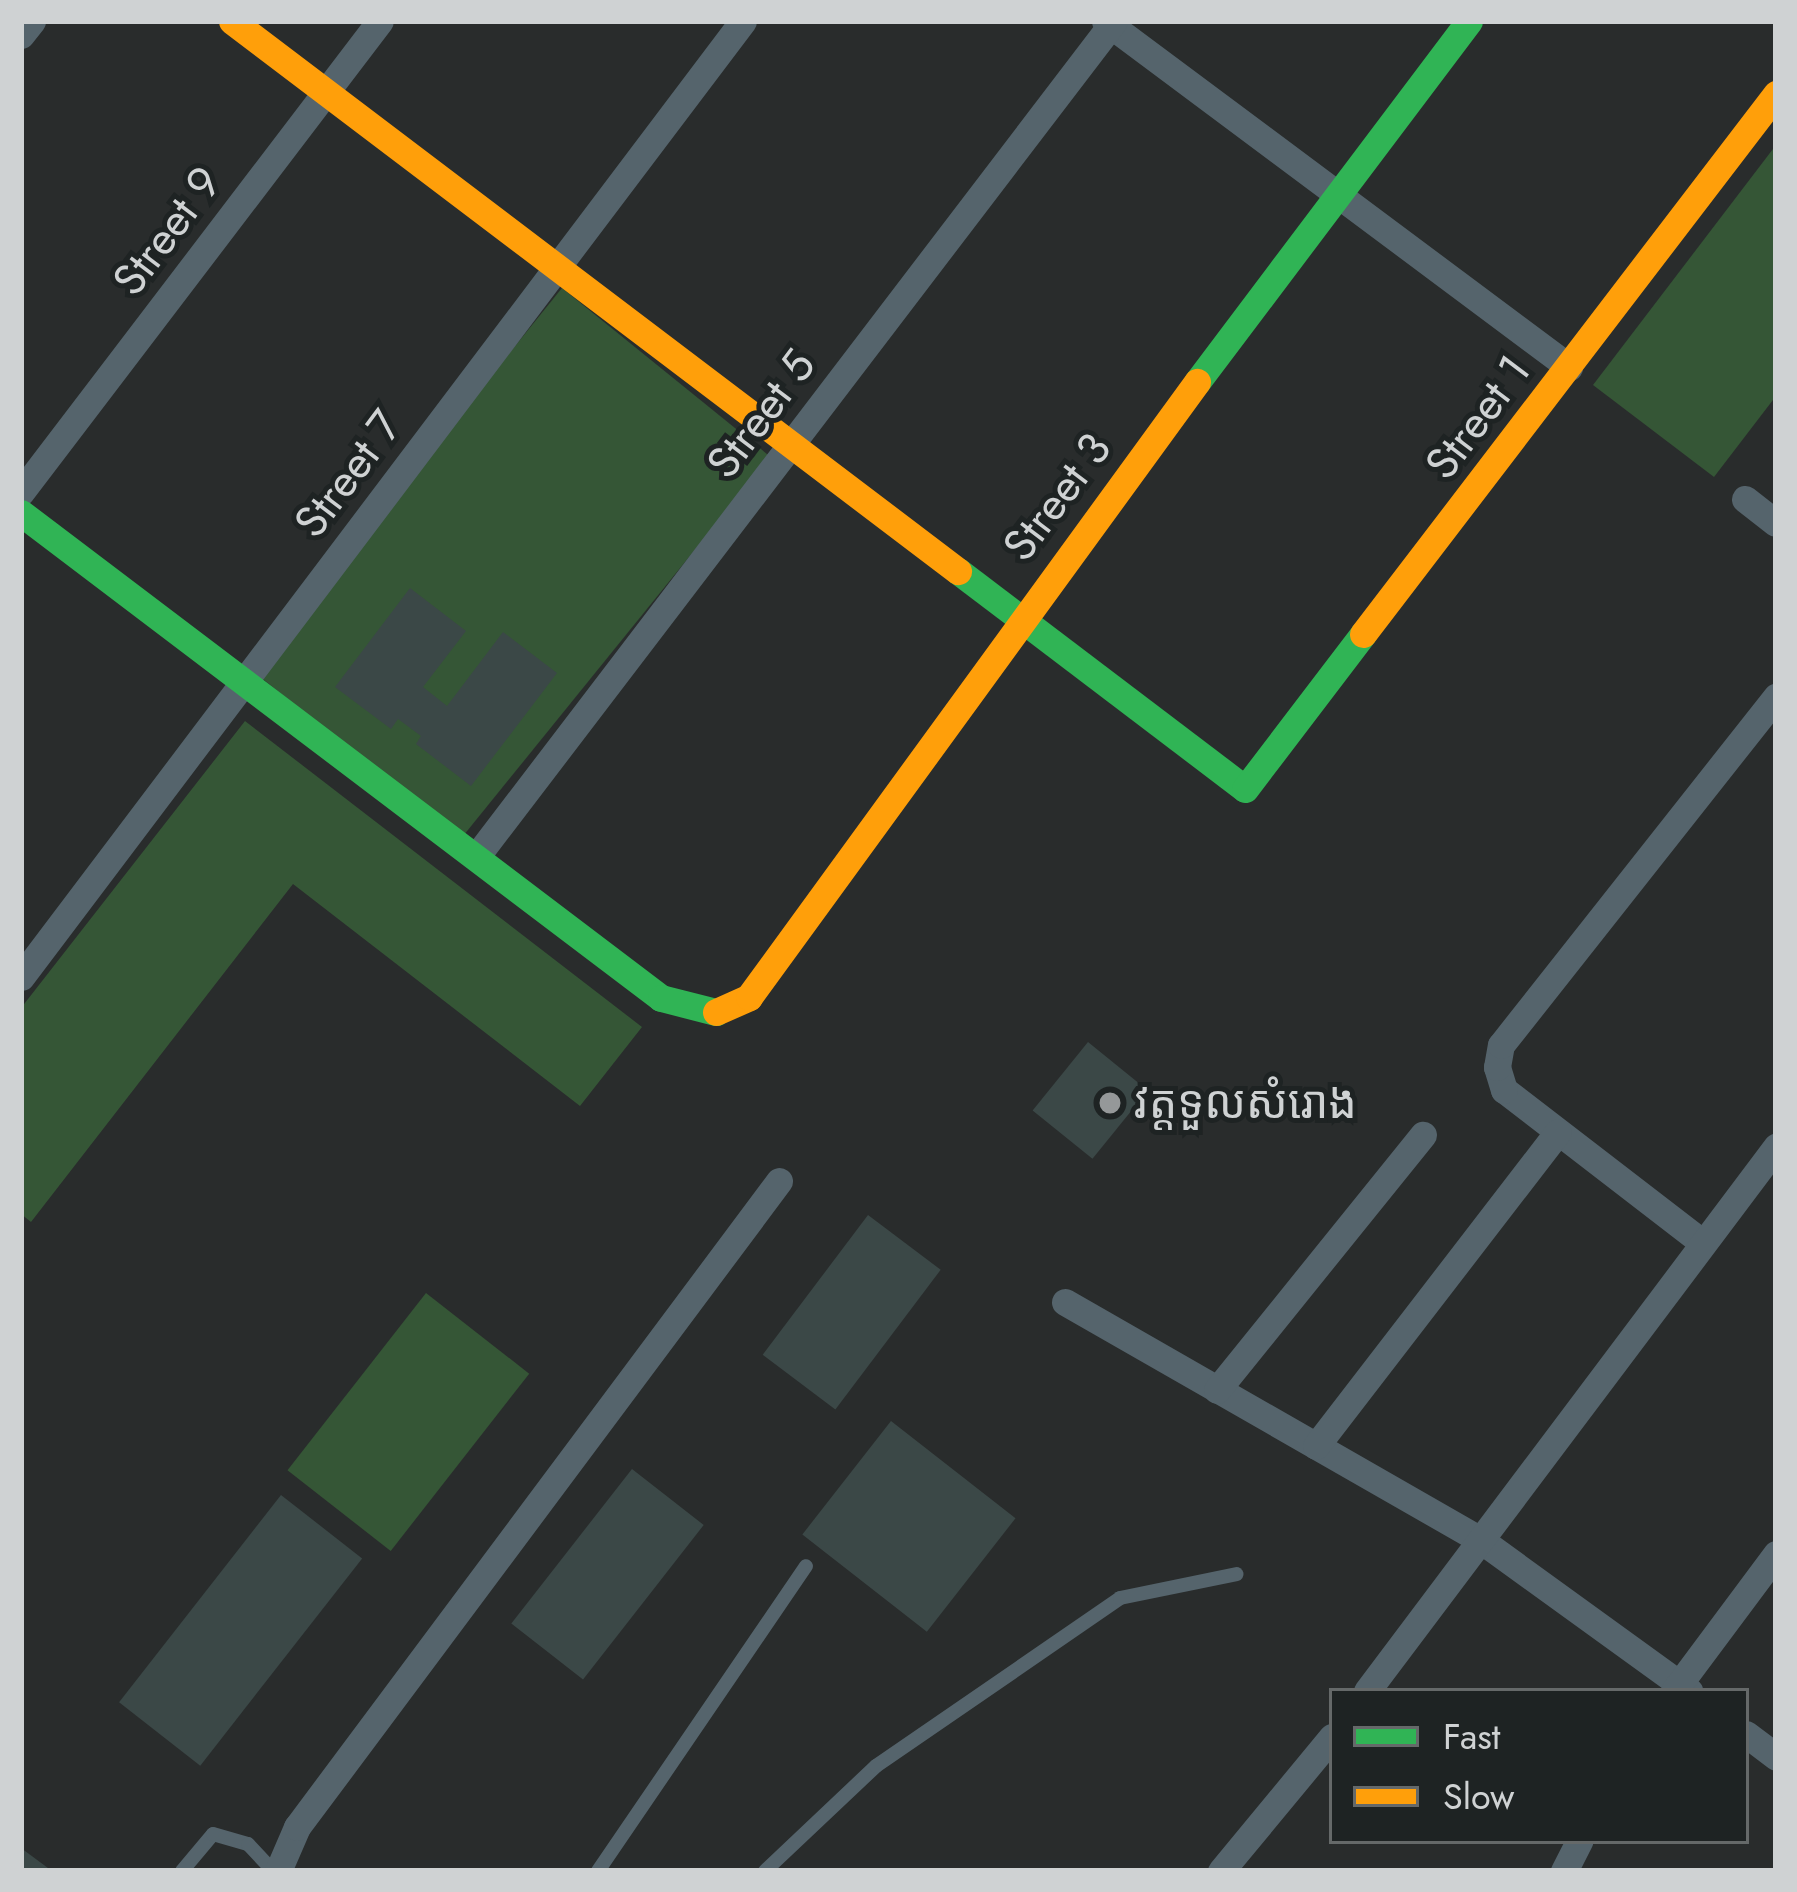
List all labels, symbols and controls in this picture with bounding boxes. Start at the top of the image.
street label: Street 9 [101,156,233,306]
street label: Street 5 [695,339,827,489]
street label: Street 1 [1414,344,1542,490]
street label: Street 7 [283,400,413,548]
street label: Street 3 [992,423,1122,571]
place label: វត្តទួលសំរោង [1134,1076,1357,1130]
marker: វត្តទួលសំរោង [1097,1090,1123,1116]
legend [1329,1688,1749,1844]
text: Fast [1443,1710,1500,1762]
text: Slow [1443,1770,1515,1822]

